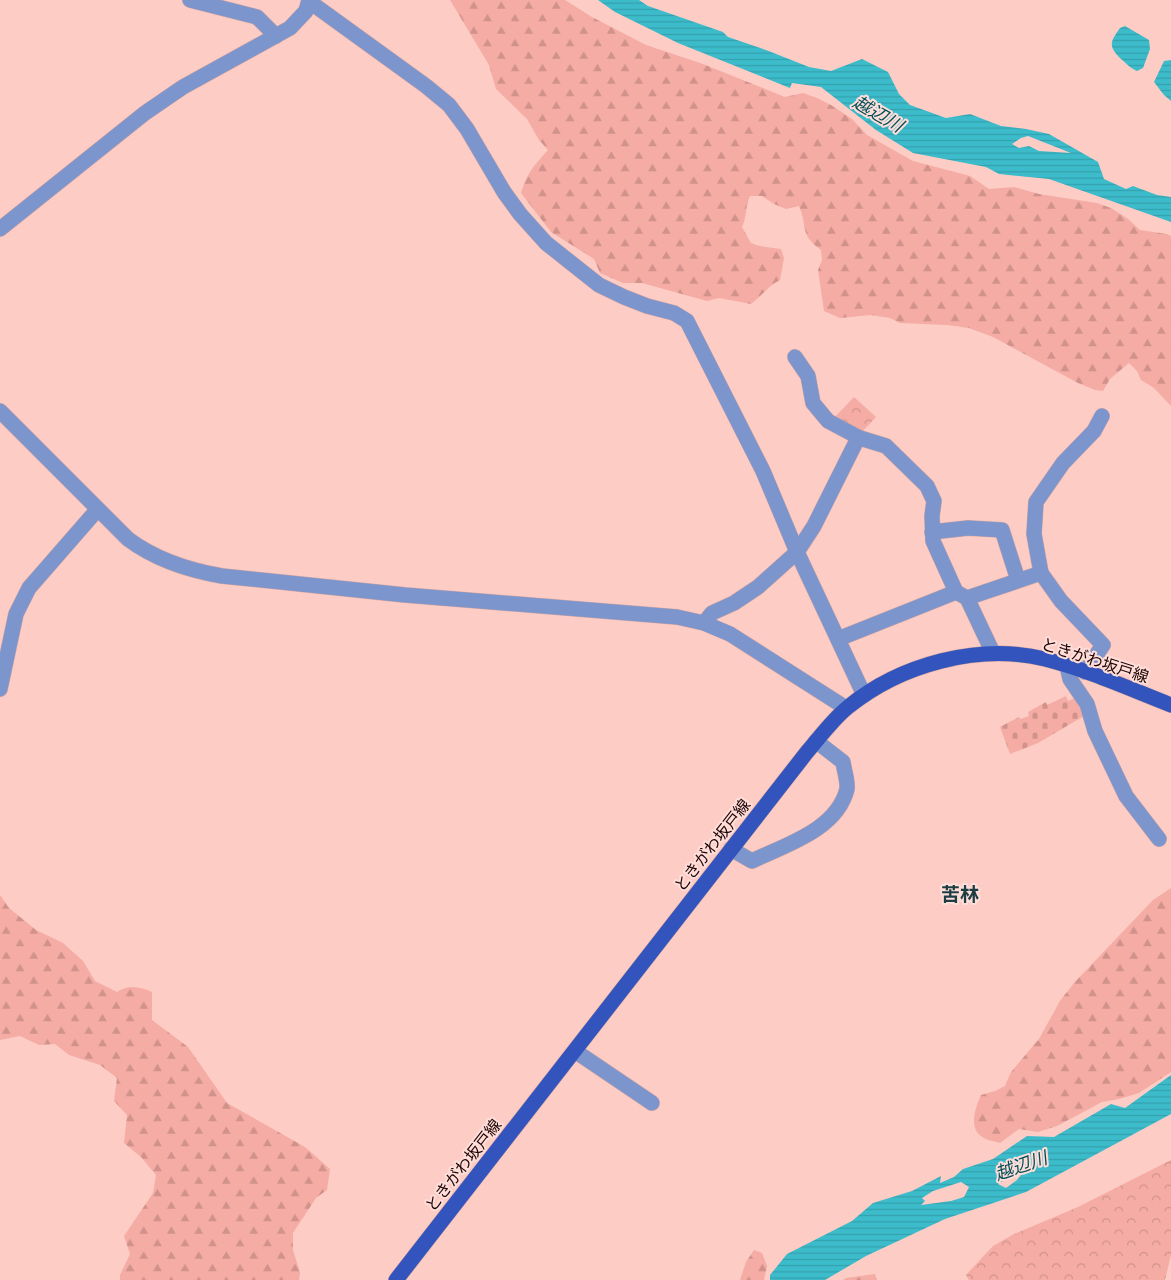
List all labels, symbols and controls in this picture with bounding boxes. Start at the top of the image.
water label: 越辺川 [849,91,909,138]
street label: ときがわ坂戸線 [1039,634,1151,687]
street label: ときがわ坂戸線 [670,795,754,895]
district label: 苦林 [941,884,979,906]
street label: ときがわ坂戸線 [421,1115,505,1215]
water label: 越辺川 [992,1146,1052,1185]

